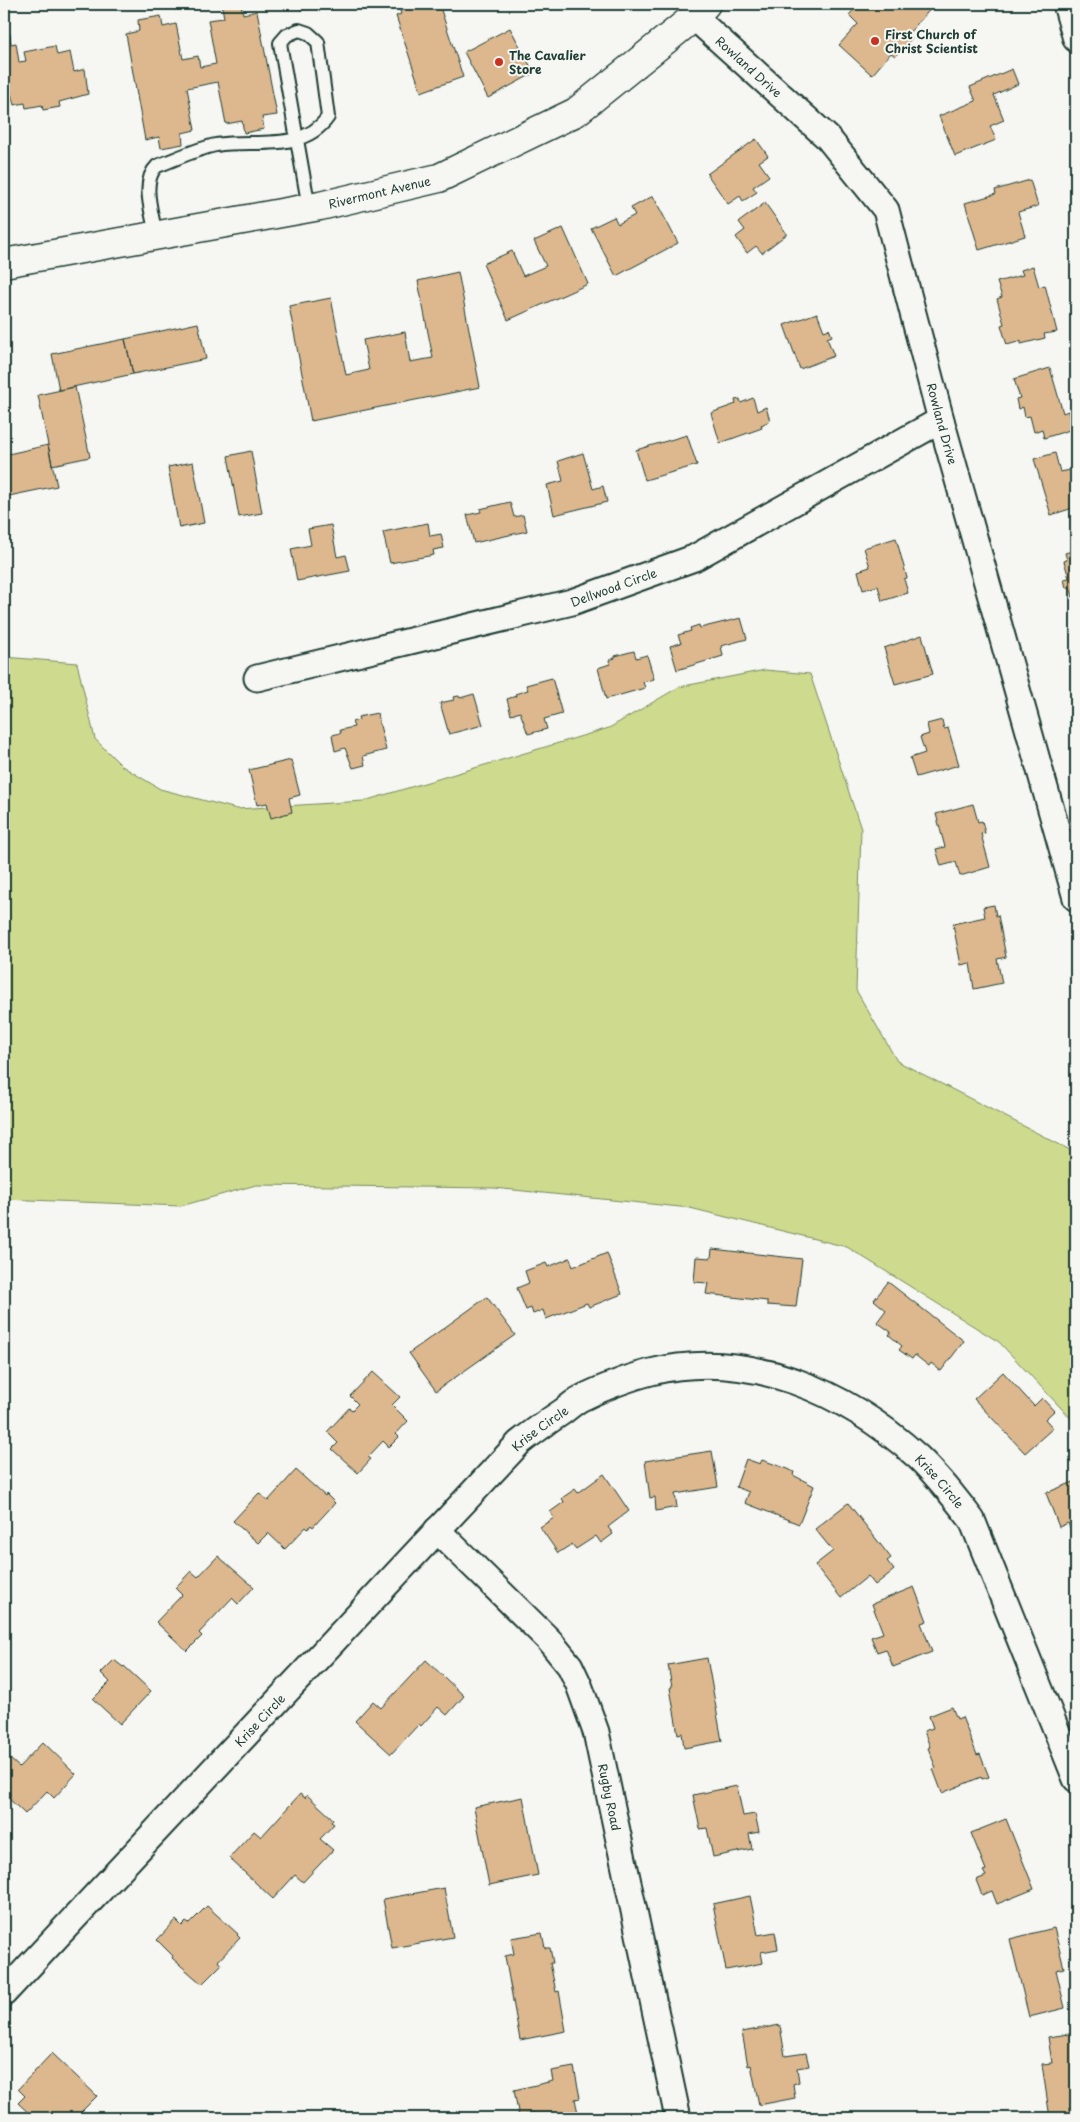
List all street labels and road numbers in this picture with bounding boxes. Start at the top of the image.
street label: Rowland Drive [712,32,786,101]
street label: Rivermont Avenue [326,171,433,213]
street label: Rowland Drive [923,381,962,466]
street label: Dellwood Circle [567,563,659,611]
street label: Krise Circle [507,1401,572,1455]
street label: Krise Circle [911,1450,969,1512]
street label: Krise Circle [230,1689,289,1751]
street label: Rugby Road [594,1762,626,1832]

